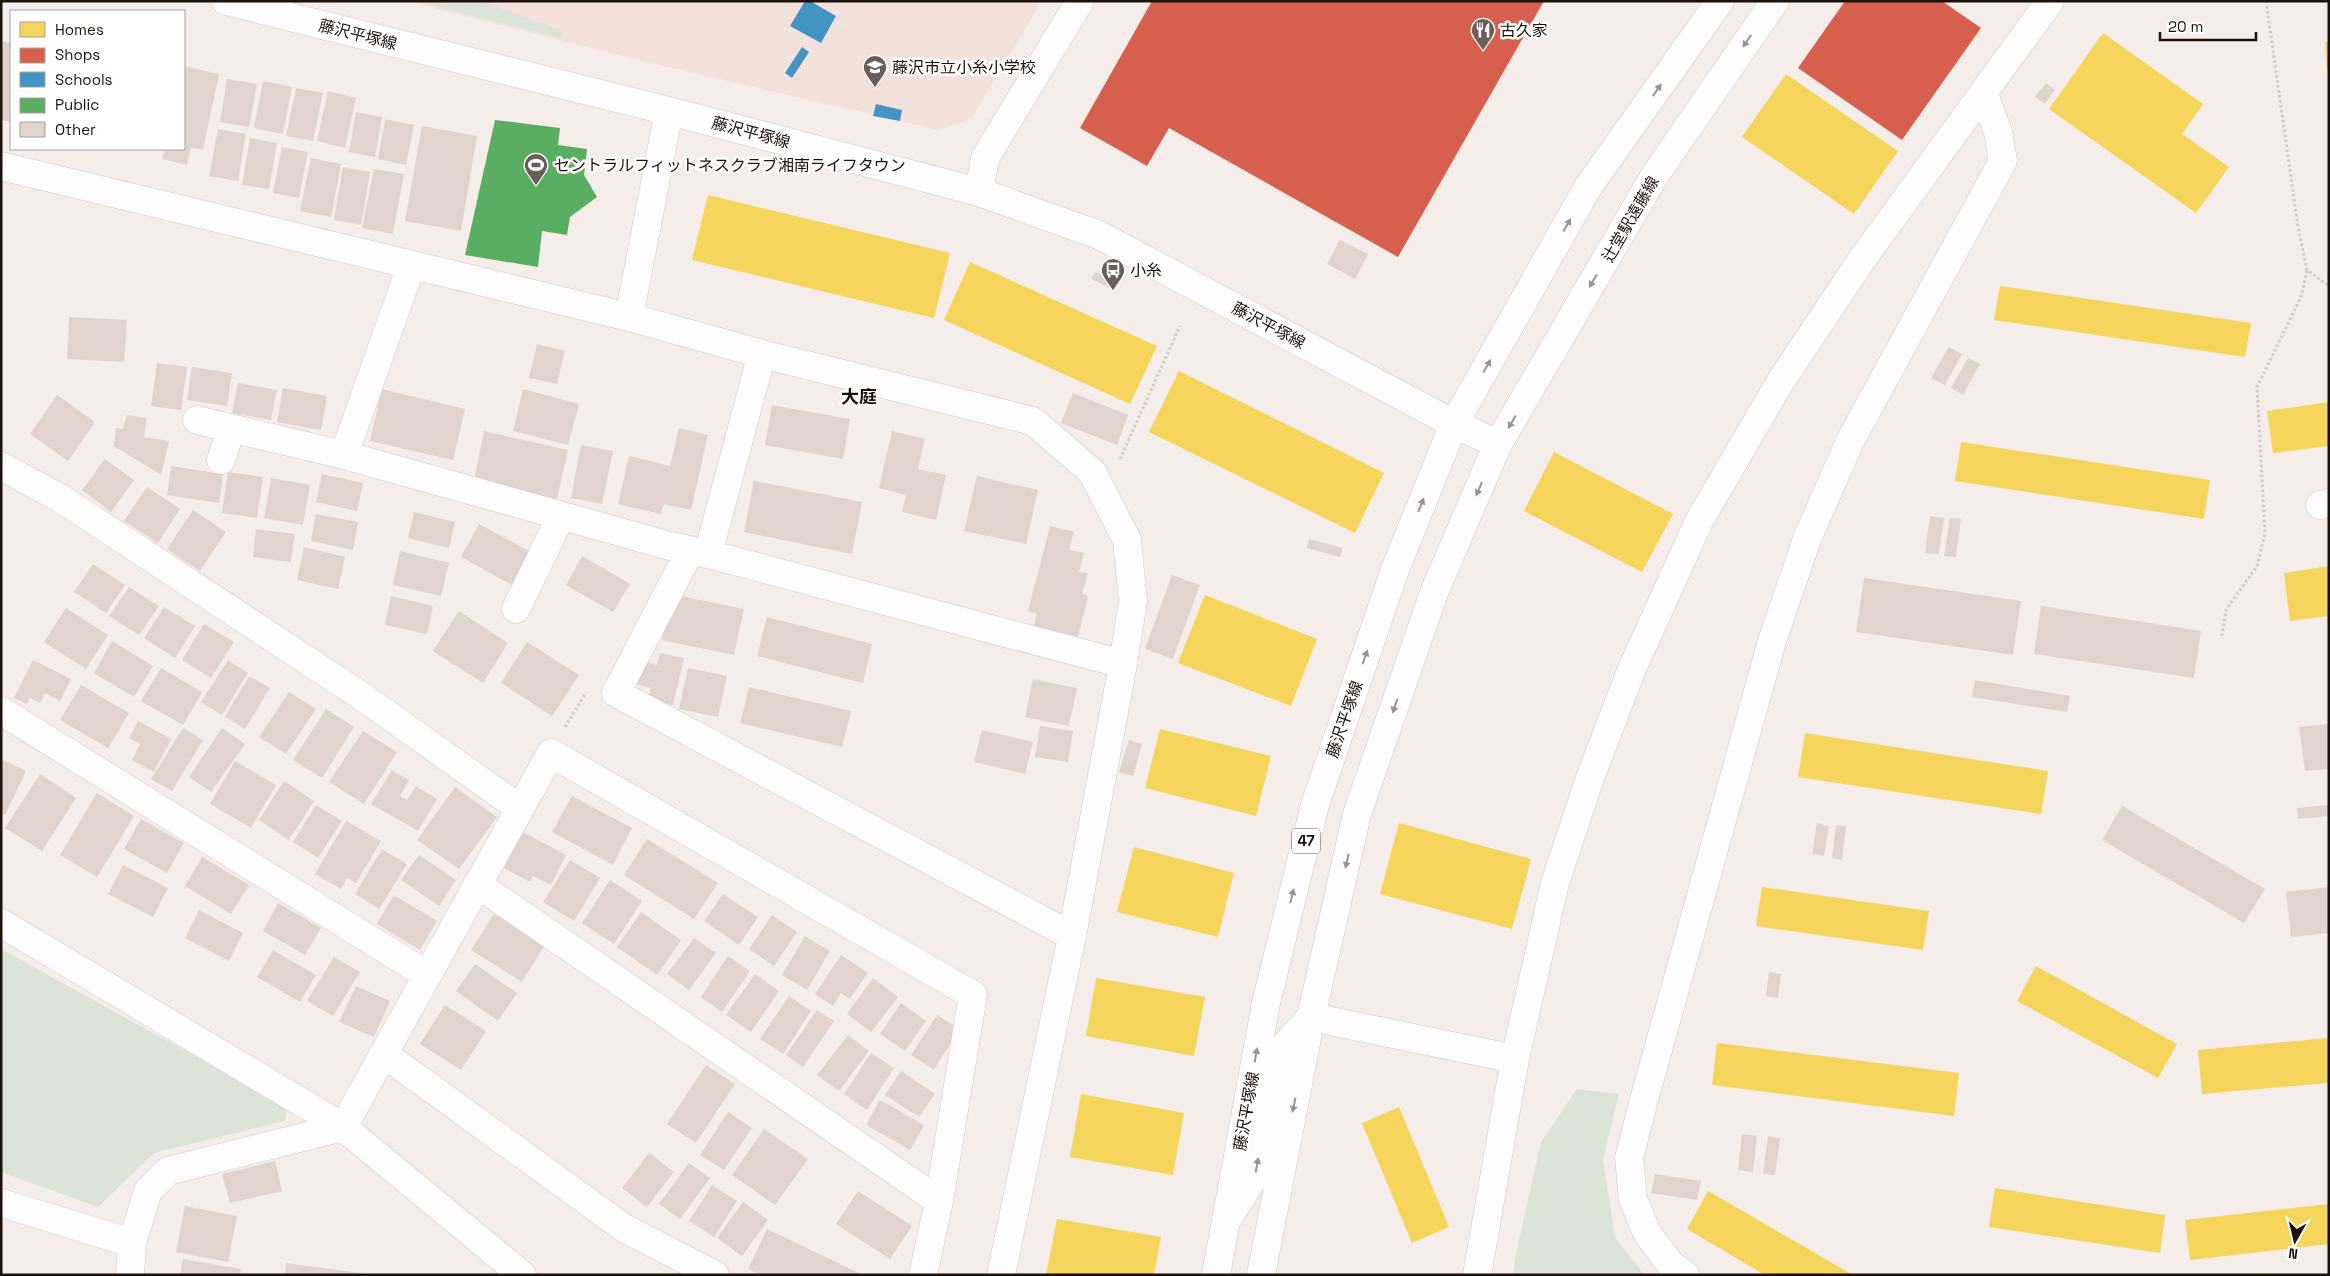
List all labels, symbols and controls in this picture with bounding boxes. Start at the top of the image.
legend [10,10,185,150]
scale bar [2160,10,2256,42]
street label: 藤沢平塚線 [317,15,399,54]
restaurant icon: 古久家 [1470,17,1496,51]
text: 20 m [2168,17,2203,36]
text: Homes [55,20,104,39]
place label: 古久家 [1500,20,1548,41]
one-way arrow [1742,35,1752,48]
text: Shops [55,45,100,64]
school or university icon: 藤沢市立小糸小学校 [862,54,888,88]
place label: 藤沢市立小糸小学校 [892,57,1036,78]
text: Schools [55,70,113,89]
one-way arrow [1652,83,1662,97]
text: Public [55,95,99,114]
street label: 藤沢平塚線 [710,112,792,153]
text: Other [55,120,96,139]
sports icon: セントラルフィットネスクラブ湘南ライフタウン [523,152,549,186]
place label: セントラルフィットネスクラブ湘南ライフタウン [554,155,906,176]
street label: 辻堂駅遠藤線 [1597,172,1664,266]
one-way arrow [1562,218,1571,231]
bus stop icon: 小糸 [1100,257,1126,291]
place label: 小糸 [1130,260,1162,281]
one-way arrow [1589,275,1598,288]
street label: 藤沢平塚線 [1229,297,1309,353]
one-way arrow [1482,359,1491,372]
district label: 大庭 [841,385,877,408]
one-way arrow [1507,415,1516,428]
one-way arrow [1474,482,1482,496]
one-way arrow [1417,497,1425,512]
one-way arrow [1362,650,1369,665]
street label: 藤沢平塚線 [1322,678,1367,760]
one-way arrow [1391,699,1399,714]
road number: 47 [1292,828,1320,854]
one-way arrow [1343,853,1351,868]
one-way arrow [1289,889,1297,904]
one-way arrow [1253,1046,1261,1062]
street label: 藤沢平塚線 [1229,1070,1264,1152]
one-way arrow [1290,1097,1298,1113]
one-way arrow [1253,1157,1261,1173]
north arrow [2270,1216,2320,1266]
text: N [2287,1244,2299,1263]

